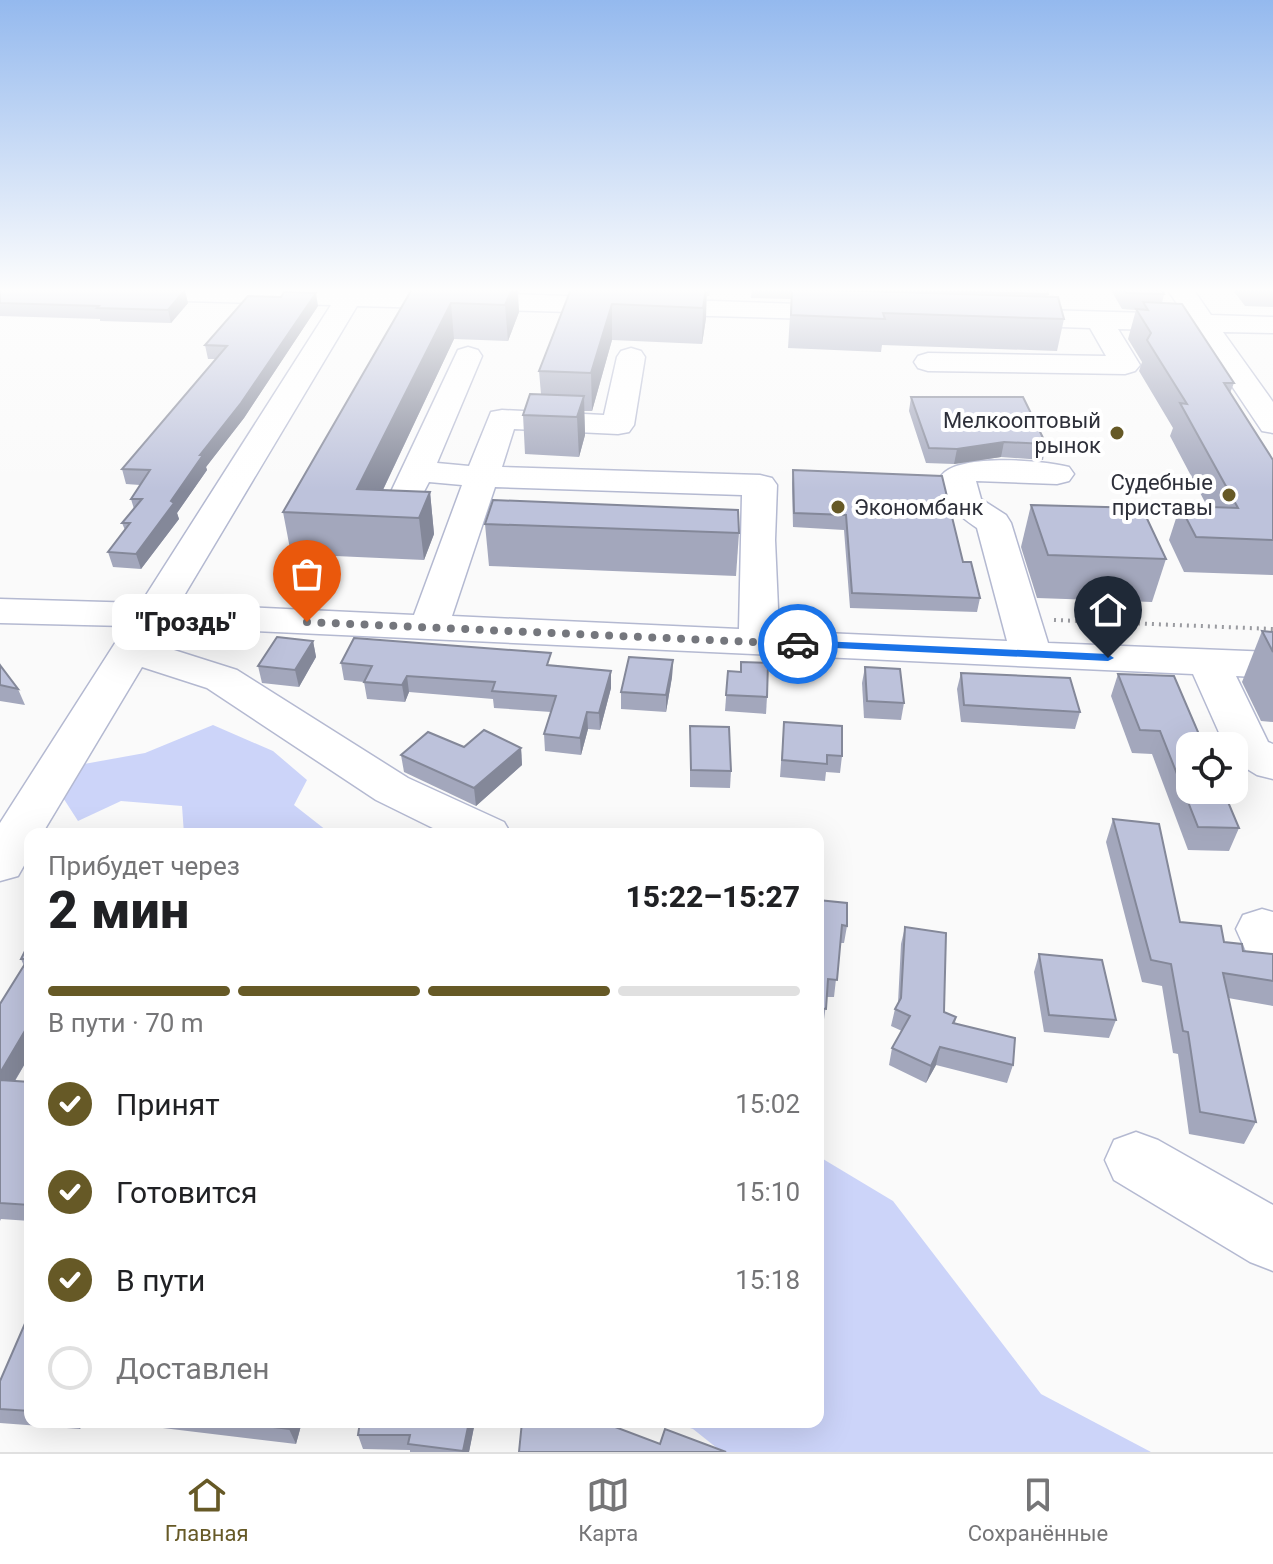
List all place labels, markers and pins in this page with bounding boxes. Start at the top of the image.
place label: Мелкооптовый рынок [943,408,1101,458]
marker: Мелкооптовый рынок [1108,424,1126,442]
place label: Судебные приставы [1111,470,1213,520]
marker: Судебные приставы [1220,486,1238,504]
place label: Экономбанк [854,495,983,520]
marker: Экономбанк [829,498,847,516]
pin [273,540,341,622]
pin [1074,576,1142,658]
callout: "Гроздь" [111,594,259,650]

